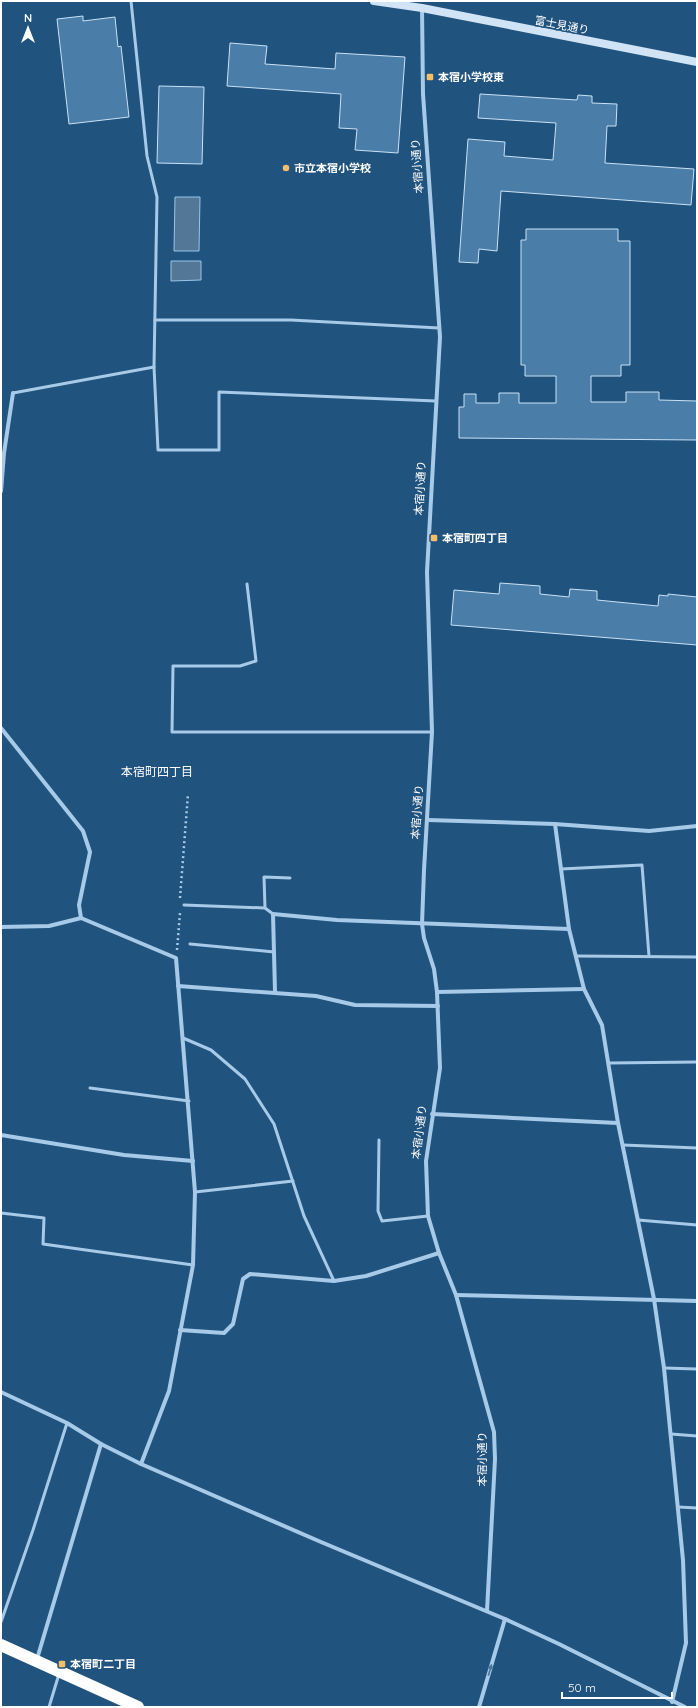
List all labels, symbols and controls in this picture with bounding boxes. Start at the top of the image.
north arrow [8,8,48,48]
text: N [24,11,32,25]
street label: 富士見通り [534,13,590,37]
place label: 本宿小学校東 [438,70,504,84]
marker: 本宿小学校東 [425,72,435,82]
street label: 本宿小通り [408,138,426,194]
place label: 市立本宿小学校 [294,161,371,175]
marker: 市立本宿小学校 [281,163,291,173]
street label: 本宿小通り [412,460,428,516]
place label: 本宿町四丁目 [442,531,508,545]
marker: 本宿町四丁目 [429,533,439,543]
district label: 本宿町四丁目 [121,764,193,779]
street label: 本宿小通り [408,784,426,840]
street label: 本宿小通り [409,1104,429,1160]
street label: 本宿小通り [475,1432,489,1487]
place label: 本宿町二丁目 [70,1657,136,1671]
marker: 本宿町二丁目 [57,1659,67,1669]
one-way arrow [488,1663,494,1676]
scale bar [562,1674,672,1700]
text: 50 m [568,1680,596,1695]

